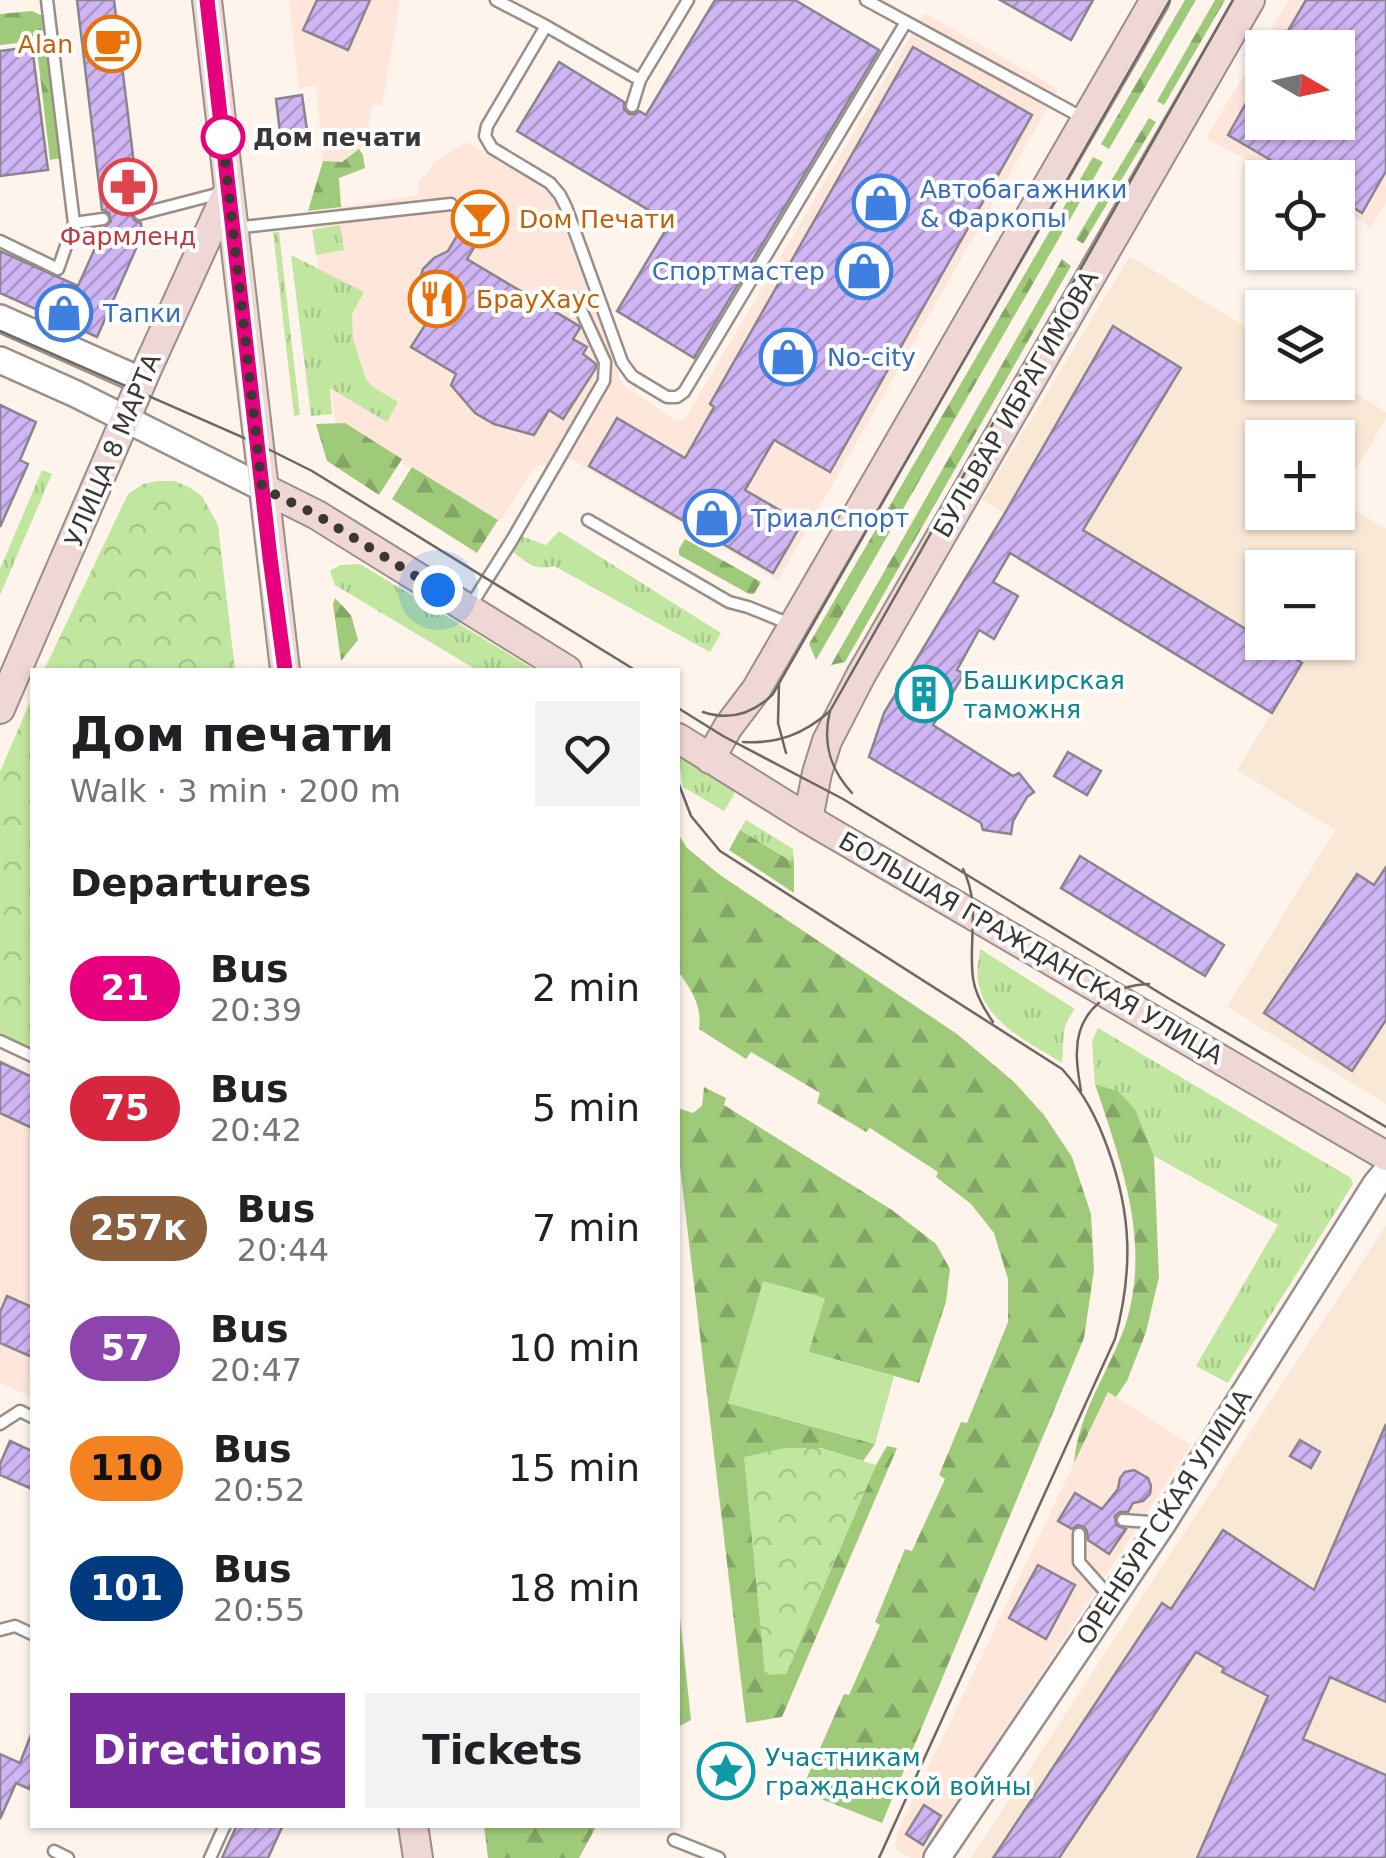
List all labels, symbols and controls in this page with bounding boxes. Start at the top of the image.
cafe icon: Alan [82,14,142,74]
place label: Alan [18,30,73,59]
north arrow [1245,30,1355,140]
map controls [1245,30,1355,660]
marker: Дом печати [202,116,244,158]
place label: Дом печати [253,123,422,152]
pharmacy icon: Фармленд [98,157,158,217]
button: locate [1245,160,1355,270]
shop icon: Автобагажники & Фаркопы [851,173,911,233]
place label: Автобагажники & Фаркопы [920,175,1127,233]
bar icon: Dом Печати [450,189,510,249]
place label: Dом Печати [519,205,675,234]
place label: Фармленд [60,222,196,251]
shop icon: Спортмастер [834,241,894,301]
place label: Спортмастер [652,257,825,286]
street label: БУЛЬВАР ИБРАГИМОВА [928,266,1104,542]
restaurant icon: БрауХаус [407,269,467,329]
shop icon: Тапки [34,283,94,343]
place label: БрауХаус [476,285,600,314]
button: layers [1245,290,1355,400]
place label: Тапки [102,299,181,328]
shop icon: No-city [758,327,818,387]
place label: No-city [827,343,916,372]
street label: УЛИЦА 8 МАРТА [59,349,167,551]
button: + [1245,420,1355,530]
shop icon: ТриалСпорт [682,488,742,548]
place label: ТриалСпорт [750,504,909,533]
button: − [1245,550,1355,660]
your location [413,565,463,615]
building icon: Башкирская таможня [894,664,954,724]
place label: Башкирская таможня [963,666,1125,724]
button: heart [535,701,640,806]
text: Дом печати [70,706,394,762]
text: Walk · 3 min · 200 m [70,772,401,810]
street label: БОЛЬШАЯ ГРАЖДАНСКАЯ УЛИЦА [834,826,1228,1070]
text: Departures [70,861,311,905]
text: Bus [210,947,289,991]
text: 2 min [532,966,640,1010]
text: 21 [101,968,149,1008]
text: 20:39 [210,991,302,1029]
text: Bus [210,1067,289,1111]
text: 5 min [532,1086,640,1130]
text: 75 [101,1088,149,1128]
text: 20:42 [210,1111,302,1149]
text: Bus [237,1187,315,1231]
text: 7 min [532,1206,640,1250]
text: 257к [90,1208,187,1248]
text: 20:44 [237,1231,329,1269]
text: Bus [210,1307,289,1351]
text: 10 min [508,1326,640,1370]
text: 57 [101,1328,149,1368]
text: 20:47 [210,1351,302,1389]
street label: ОРЕНБУРГСКАЯ УЛИЦА [1070,1384,1258,1650]
text: Bus [213,1427,292,1471]
text: 15 min [508,1446,640,1490]
text: 110 [90,1448,163,1488]
text: 20:52 [213,1471,305,1509]
text: Bus [213,1547,292,1591]
text: 18 min [508,1566,640,1610]
text: 101 [90,1568,163,1608]
text: 20:55 [213,1591,305,1629]
button: Directions [70,1693,345,1808]
button: Tickets [365,1693,640,1808]
place icon: Участникам гражданской войны [696,1741,756,1801]
place label: Участникам гражданской войны [765,1743,1032,1801]

